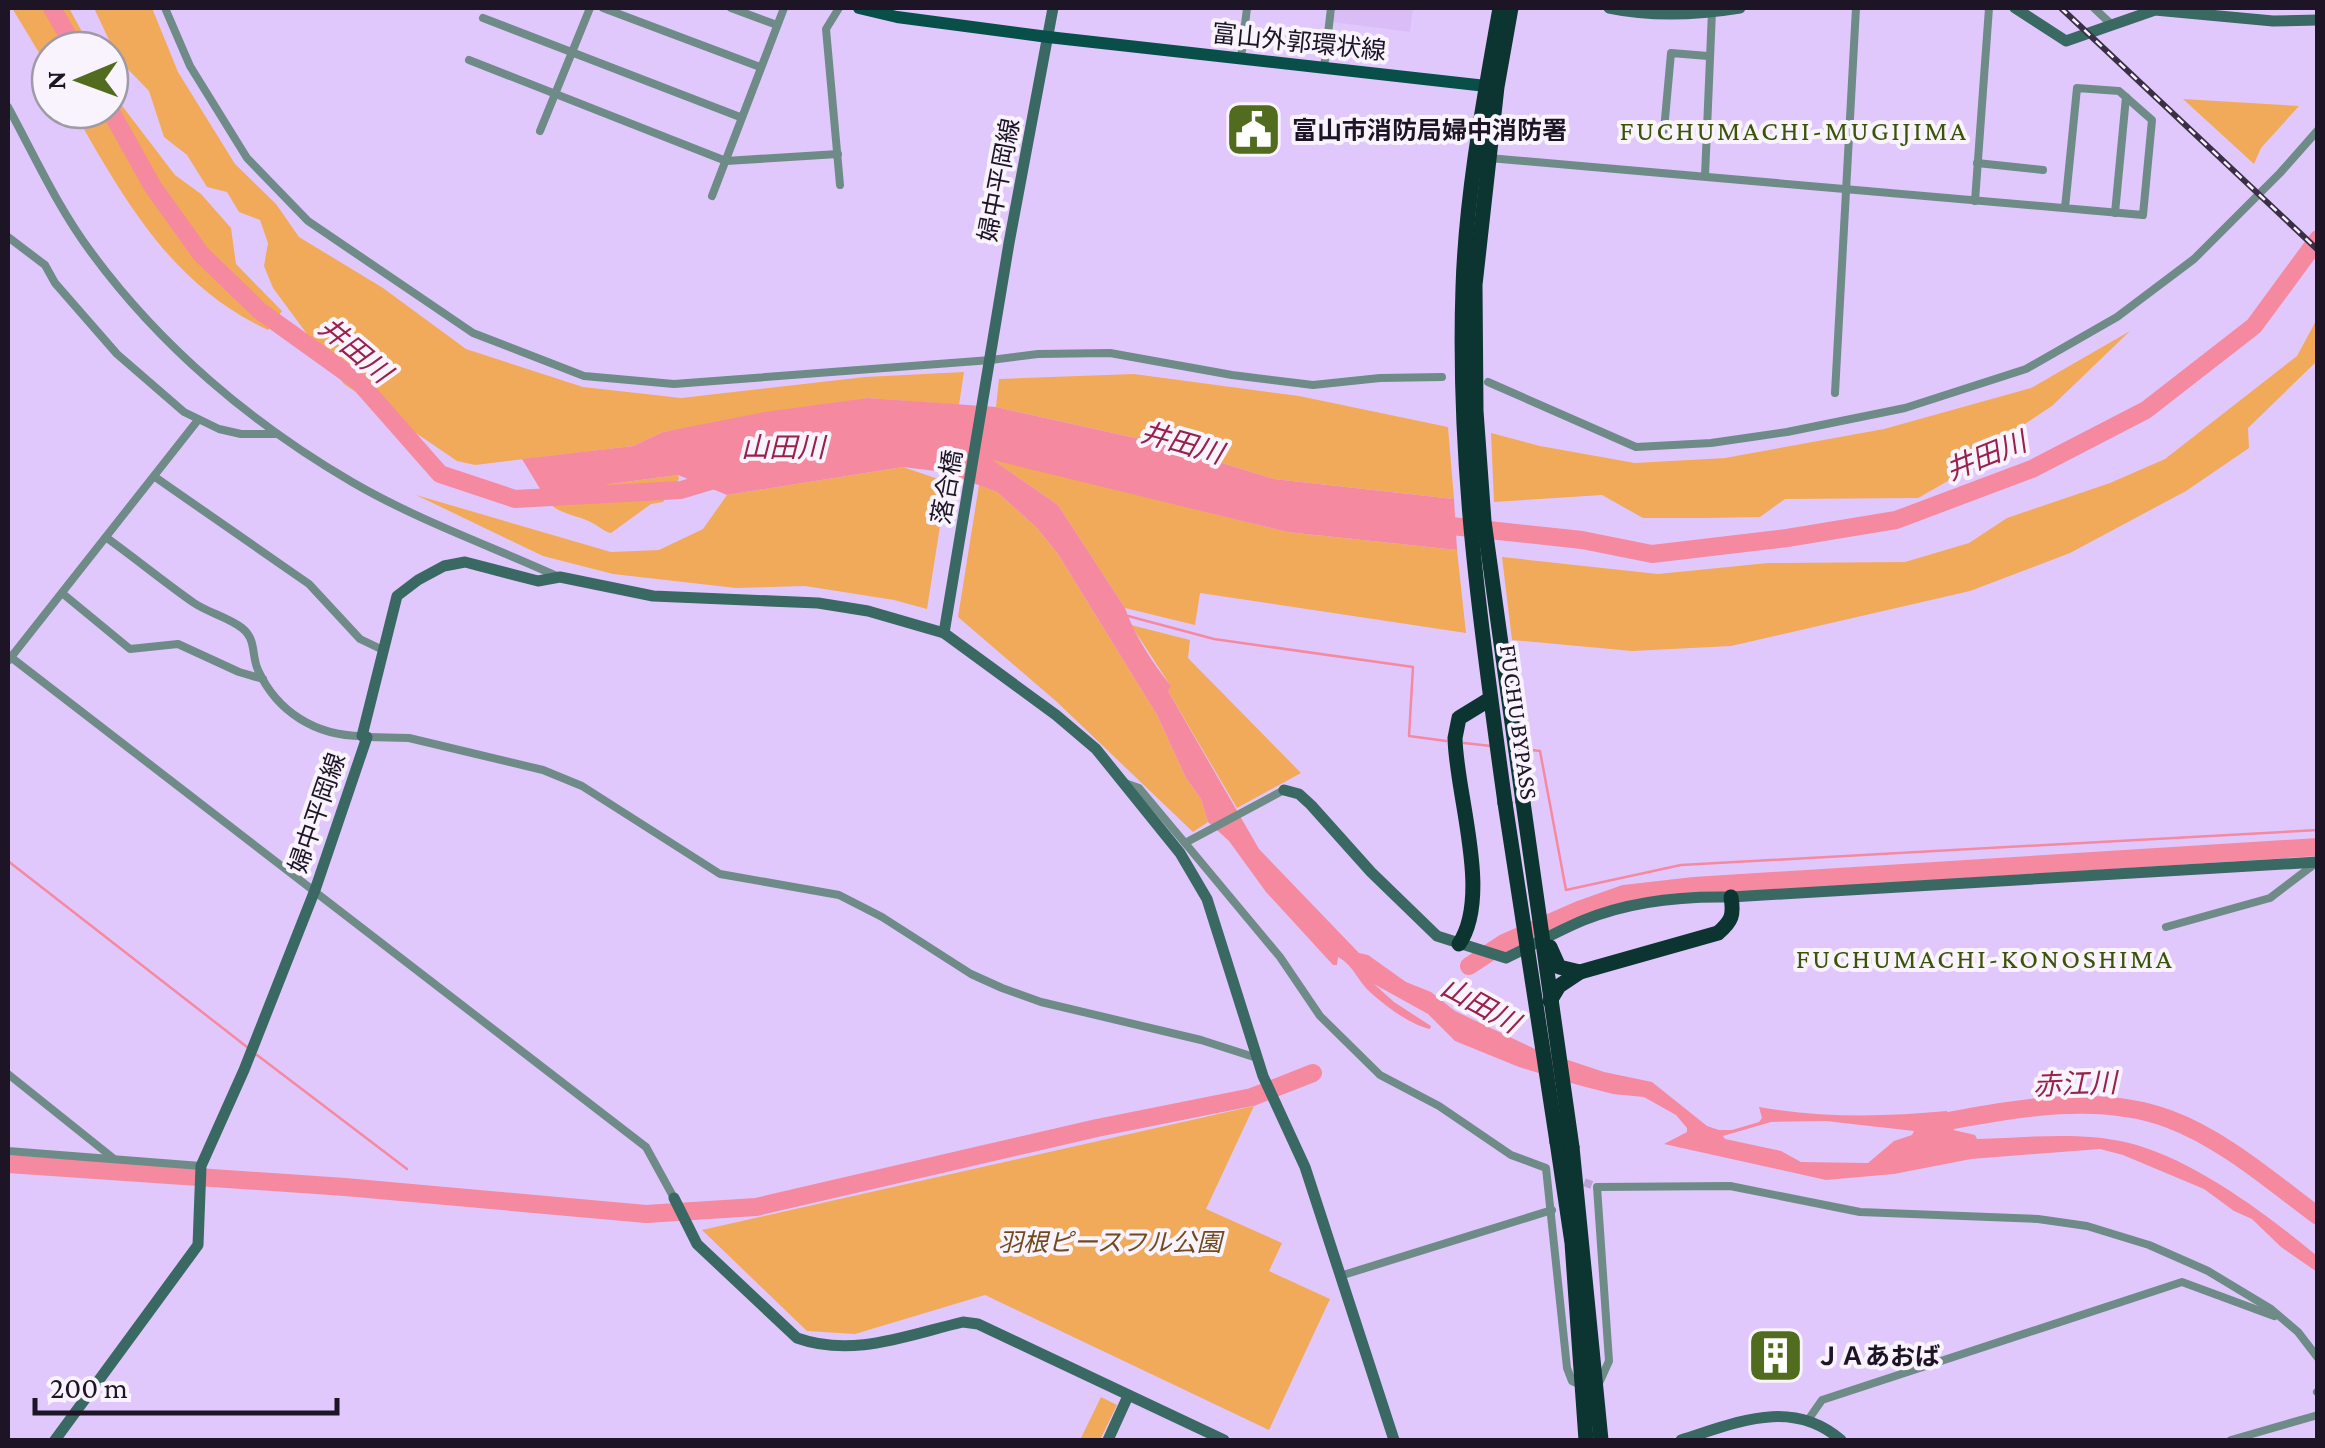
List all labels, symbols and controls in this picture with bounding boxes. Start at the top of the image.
street label: 富山外郭環状線 [1211,19,1387,65]
north arrow [30,30,130,130]
text: N [40,71,71,90]
public building icon: 富山市消防局婦中消防署 [1223,100,1283,160]
district label: FUCHUMACHI-MUGIJIMA [1620,115,1968,146]
street label: 婦中平岡線 [974,116,1024,244]
place label: 富山市消防局婦中消防署 [1292,117,1567,144]
water label: 井田川 [313,311,399,391]
water label: 井田川 [1137,417,1230,470]
water label: 井田川 [1941,425,2034,486]
water label: 山田川 [741,432,828,463]
street label: 落合橋 [927,448,967,526]
street label: FUCHU BYPASS [1495,643,1543,801]
street label: 婦中平岡線 [284,750,350,876]
district label: FUCHUMACHI-KONOSHIMA [1796,943,2174,974]
water label: 山田川 [1436,971,1527,1040]
water label: 赤江川 [2032,1067,2121,1101]
park label: 羽根ピースフル公園 [998,1229,1225,1256]
building icon: ＪＡあおば [1746,1326,1806,1386]
place label: ＪＡあおば [1815,1343,1940,1370]
scale bar [35,1353,338,1415]
text: 200 m [50,1371,128,1404]

